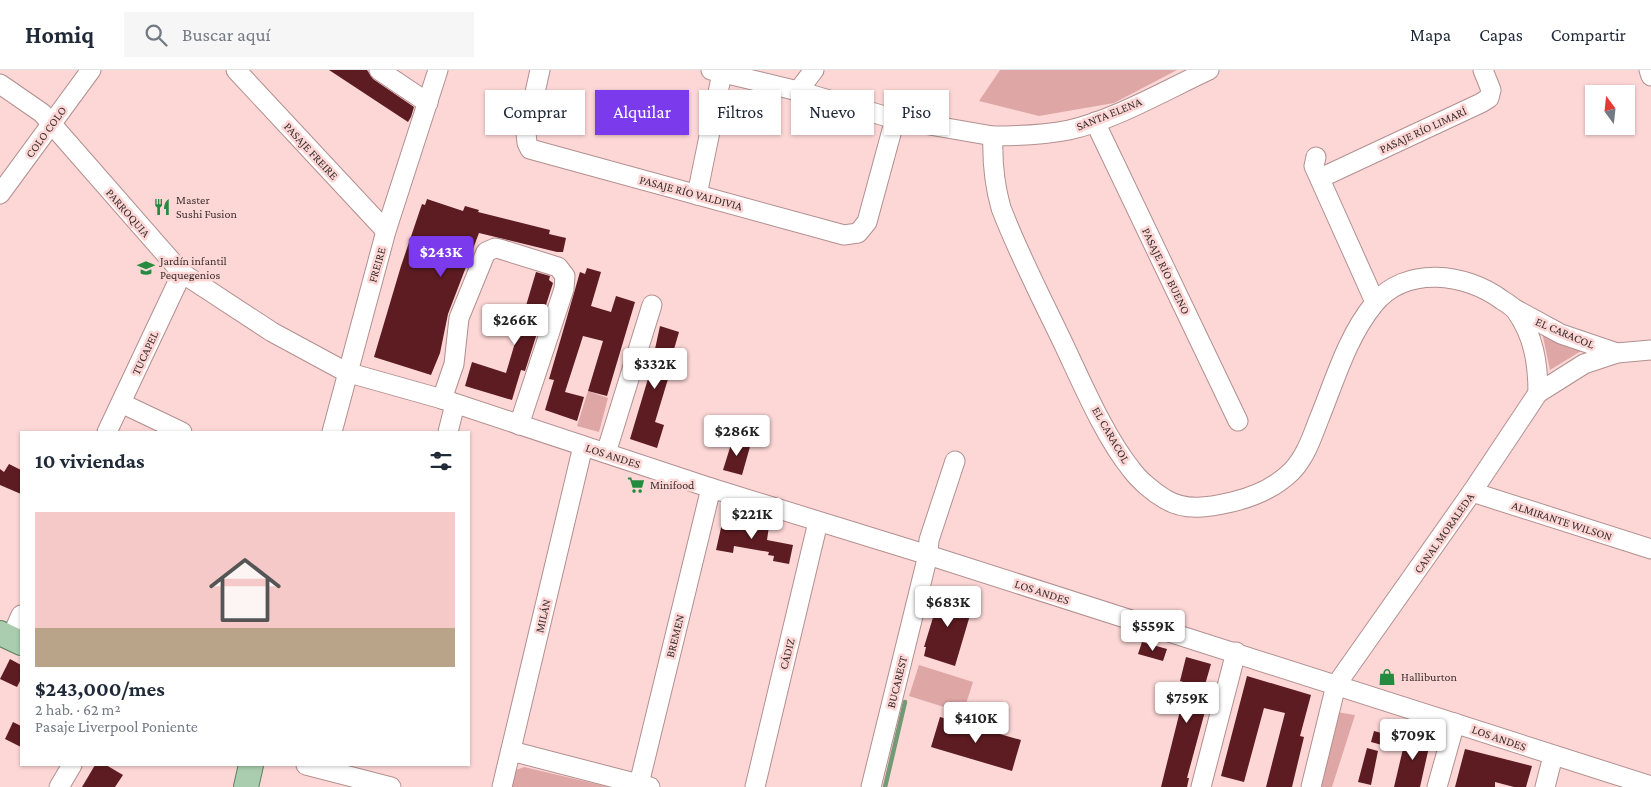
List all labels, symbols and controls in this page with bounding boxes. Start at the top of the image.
search box [124,12,474,57]
text: Homiq [25,21,94,48]
icon: search [142,21,170,49]
text: Buscar aquí [182,24,271,45]
text: Mapa [1410,25,1451,45]
text: Capas [1479,25,1523,45]
text: Compartir [1551,25,1626,45]
north arrow [1585,85,1635,135]
map controls [1585,85,1635,135]
chip: Comprar [485,90,585,135]
chip: Alquilar [595,90,689,135]
chip: Filtros [699,90,781,135]
chip: Nuevo [791,90,874,135]
chip: Piso [884,90,949,135]
street label: SANTA ELENA [1074,94,1144,133]
street label: COLO COLO [23,103,69,161]
street label: PASAJE RÍO LIMARÍ [1377,104,1469,156]
street label: PASAJE FREIRE [281,119,341,183]
street label: PASAJE RÍO VALDIVIA [638,173,744,214]
street label: PARROQUIA [103,186,153,240]
place label: Master Sushi Fusion [176,193,237,221]
restaurant icon: Master Sushi Fusion [152,197,172,217]
street label: PASAJE RÍO BUENO [1139,225,1193,317]
pin: $243K [406,236,476,278]
text: $243K [420,243,462,260]
street label: FREIRE [365,245,389,284]
place label: Jardín infantil Pequegenios [159,254,227,282]
school or university icon: Jardín infantil Pequegenios [136,258,156,278]
pin: $266K [480,304,550,346]
text: $266K [493,311,537,328]
street label: EL CARACOL [1533,314,1597,352]
street label: TUCAPEL [129,329,161,377]
pin: $332K [620,348,690,390]
text: $332K [634,355,676,372]
street label: EL CARACOL [1089,404,1133,466]
pin: $286K [702,414,772,457]
text: $286K [715,422,759,439]
street label: LOS ANDES [584,441,642,472]
icon: filters [427,447,455,475]
text: 10 viviendas [35,449,145,473]
supermarket icon: Minifood [626,475,646,495]
place label: Minifood [650,478,695,492]
street label: CANAL MORALEDA [1411,490,1477,576]
pin: $221K [717,498,787,540]
street label: ALMIRANTE WILSON [1510,498,1614,544]
text: $221K [732,505,772,522]
icon: home [200,545,290,635]
street label: LOS ANDES [1013,577,1071,608]
pin: $683K [913,586,983,628]
text: $683K [926,593,970,610]
street label: MILÁN [532,598,554,634]
pin: $559K [1118,610,1188,652]
street label: BREMEN [663,613,687,659]
text: $559K [1132,617,1174,634]
street label: CÁDIZ [776,637,798,671]
street label: BUCAREST [884,654,910,710]
shop icon: Halliburton [1377,667,1397,687]
place label: Halliburton [1401,670,1458,684]
text: $243,000/mes [35,677,165,701]
pin: $759K [1152,682,1222,724]
text: $759K [1166,689,1208,706]
text: 2 hab. · 62 m² [35,701,121,718]
pin: $410K [941,702,1011,744]
text: $410K [955,709,997,726]
text: Pasaje Liverpool Poniente [35,718,198,735]
pin: $709K [1378,718,1448,761]
street label: LOS ANDES [1470,722,1528,754]
text: $709K [1391,726,1435,743]

